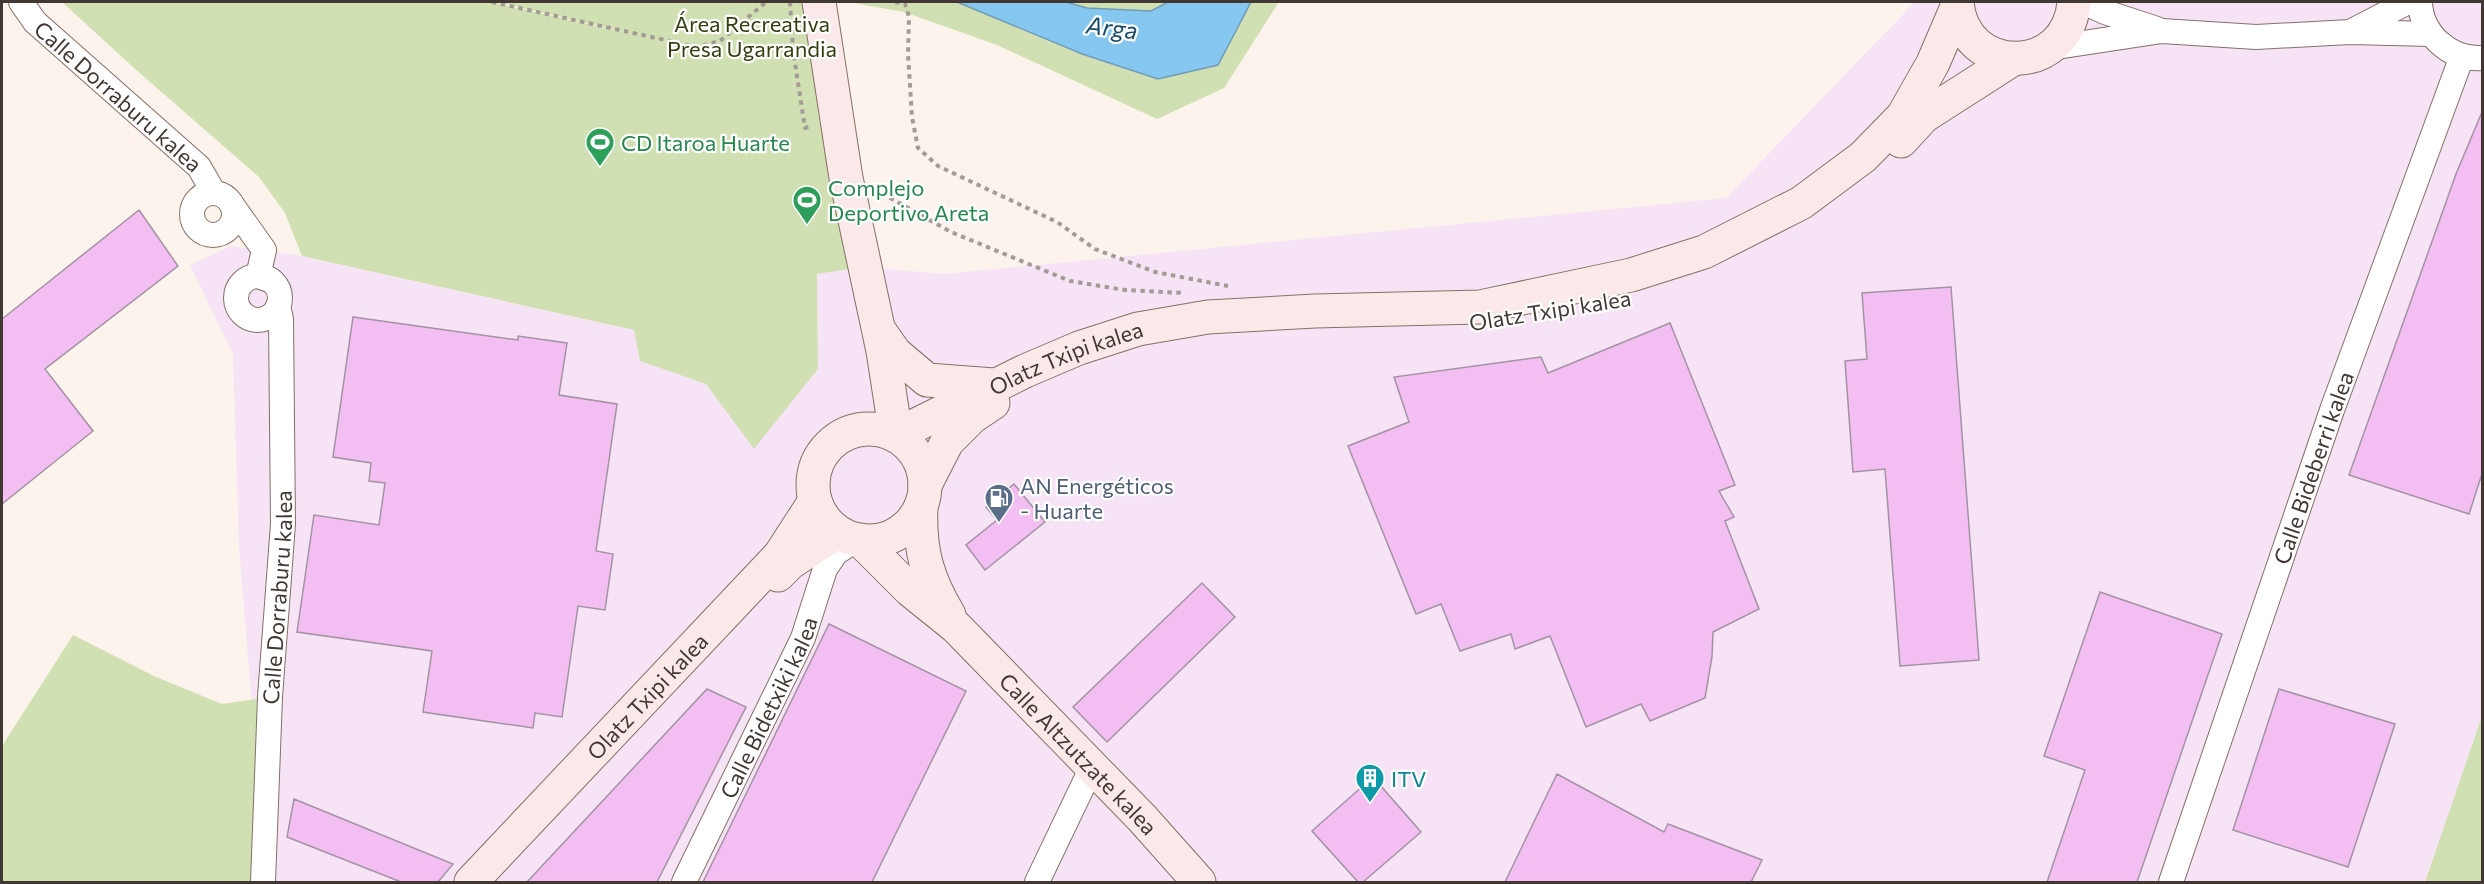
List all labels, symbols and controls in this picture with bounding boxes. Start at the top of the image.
water label: Arga [1084,9,1139,45]
park label: Área Recreativa Presa Ugarrandia [667,10,837,62]
street label: Calle Dorraburu kalea [29,15,208,177]
sports icon: CD Itaroa Huarte [584,126,616,168]
place label: CD Itaroa Huarte [621,129,790,156]
place label: Complejo Deportivo Areta [828,174,989,226]
sports icon: Complejo Deportivo Areta [791,184,823,226]
street label: Olatz Txipi kalea [1467,284,1633,336]
street label: Olatz Txipi kalea [984,315,1146,400]
street label: Calle Bideberri kalea [2267,367,2359,567]
place label: AN Energéticos - Huarte [1020,472,1174,524]
fuel station icon: AN Energéticos - Huarte [983,482,1015,524]
street label: Calle Dorraburu kalea [256,490,297,705]
street label: Calle Bidetxiki kalea [714,613,822,803]
street label: Olatz Txipi kalea [581,627,713,765]
street label: Calle Altzutzate kalea [994,667,1163,840]
building icon: ITV [1354,762,1386,804]
place label: ITV [1391,765,1426,792]

